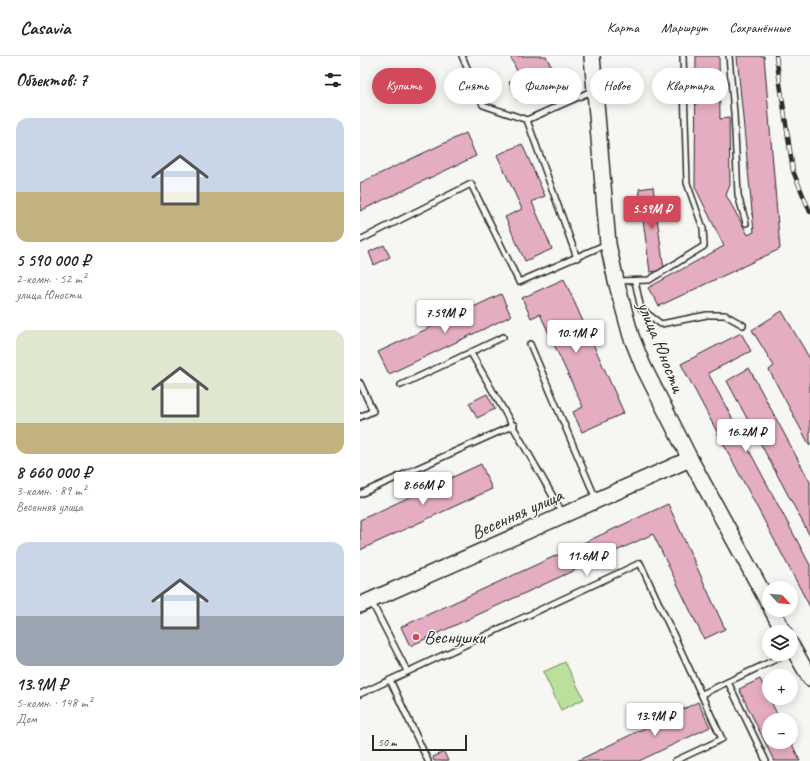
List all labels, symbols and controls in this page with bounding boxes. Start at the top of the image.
text: Casavia [20,16,70,40]
text: Карта [607,19,639,36]
text: Маршрут [661,19,707,36]
text: Сохранённые [729,19,790,36]
chip: Купить [372,68,436,104]
chip: Снять [444,68,502,104]
chip: Фильтры [510,68,582,104]
chip: Новое [590,68,644,104]
chip: Квартира [652,68,728,104]
icon: filters [322,69,344,91]
text: Объектов: 7 [16,70,87,91]
icon: home [144,144,216,216]
pin: 5.59M ₽ [615,196,689,230]
text: 5.59M ₽ [633,201,671,217]
text: 5 590 000 ₽ [16,250,90,271]
text: 2-комн. · 52 m² [16,271,86,287]
text: улица Юности [16,287,82,303]
street label: улица Юности [631,297,691,398]
pin: 7.59M ₽ [408,300,482,334]
text: 7.59M ₽ [425,305,465,321]
pin: 10.1M ₽ [539,320,613,354]
text: 10.1M ₽ [556,325,596,341]
icon: home [144,356,216,428]
pin: 16.2M ₽ [709,419,783,453]
text: 16.2M ₽ [726,424,766,440]
text: 8 660 000 ₽ [16,462,91,483]
pin: 8.66M ₽ [386,472,460,506]
text: 8.66M ₽ [403,477,443,493]
street label: Весенняя улица [467,482,568,545]
text: 3-комн. · 89 m² [16,483,86,499]
text: Весенняя улица [16,499,83,515]
pin: 11.6M ₽ [550,543,624,577]
text: 11.6M ₽ [567,548,607,564]
icon: home [144,568,216,640]
north arrow [762,581,798,617]
map controls [762,581,798,749]
place label: Веснушки [424,625,487,649]
button: layers [762,625,798,661]
marker: Веснушки [411,632,421,642]
button: + [762,669,798,705]
text: 13.9M ₽ [16,674,67,695]
text: 5-комн. · 148 m² [16,695,92,711]
pin: 13.9M ₽ [618,703,692,737]
text: 13.9M ₽ [635,708,675,724]
text: Дом [16,711,37,727]
button: − [762,713,798,749]
scale bar [372,733,467,752]
text: 50 m [378,735,397,749]

